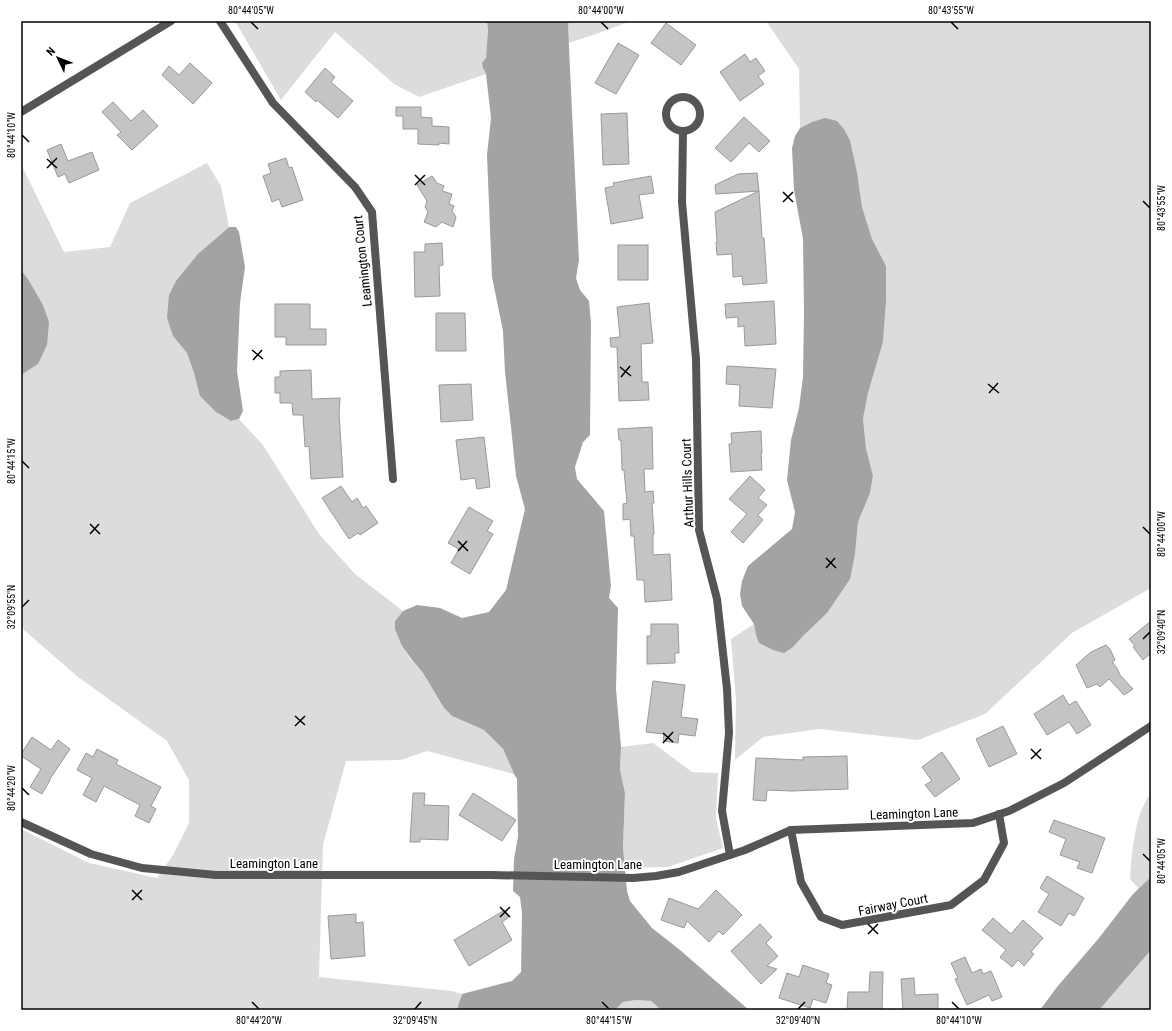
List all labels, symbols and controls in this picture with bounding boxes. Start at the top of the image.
text: 80°44'05"W [228,5,274,16]
text: 80°44'00"W [578,5,624,16]
text: 80°43'55"W [928,5,974,16]
north arrow [38,38,78,78]
text: N [44,44,58,58]
text: 80°44'10"W [6,112,17,158]
text: 80°43'55"W [1156,185,1167,231]
street label: Leamington Court [350,214,375,307]
text: 80°44'15"W [6,438,17,484]
street label: Arthur Hills Court [678,438,697,528]
text: 80°44'00"W [1156,511,1167,557]
text: 32°09'55"N [6,585,17,629]
text: 32°09'40"N [1156,610,1167,654]
text: 80°44'20"W [6,765,17,811]
street label: Leamington Lane [870,804,958,823]
text: 80°44'05"W [1156,838,1167,884]
street label: Leamington Lane [230,856,318,871]
street label: Leamington Lane [554,857,642,872]
street label: Fairway Court [857,890,929,919]
text: 80°44'20"W [236,1015,282,1026]
text: 32°09'45"N [393,1015,437,1026]
text: 80°44'15"W [586,1015,632,1026]
text: 32°09'40"N [776,1015,820,1026]
text: 80°44'10"W [936,1015,982,1026]

